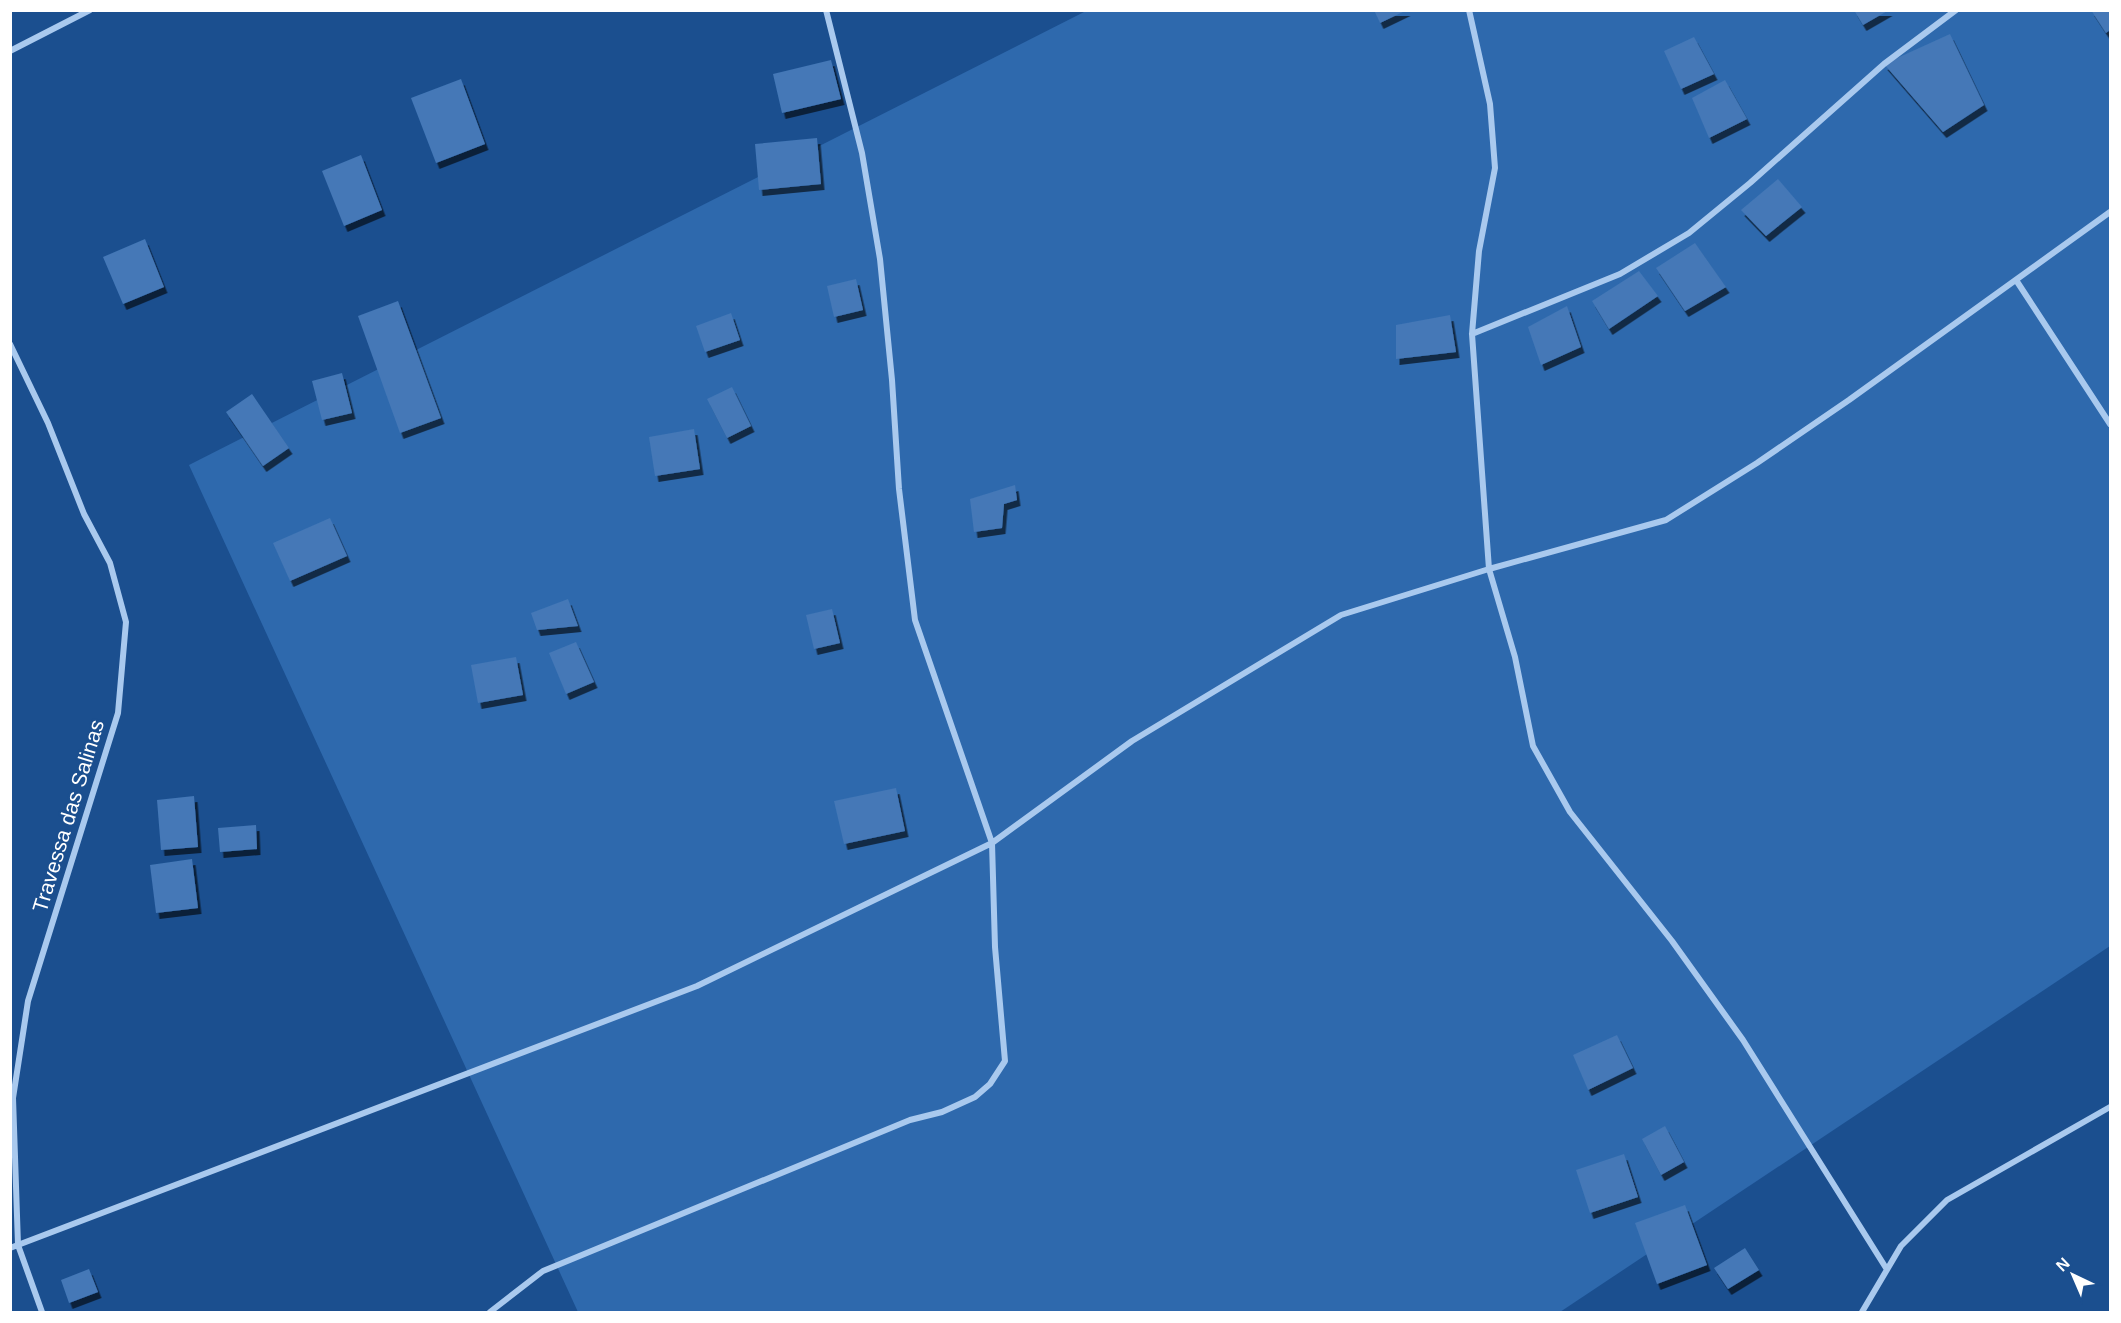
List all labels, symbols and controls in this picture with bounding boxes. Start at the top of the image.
street label: Travessa das Salinas [28,717,108,915]
north arrow [2043,1245,2103,1305]
text: N [2053,1254,2073,1275]

